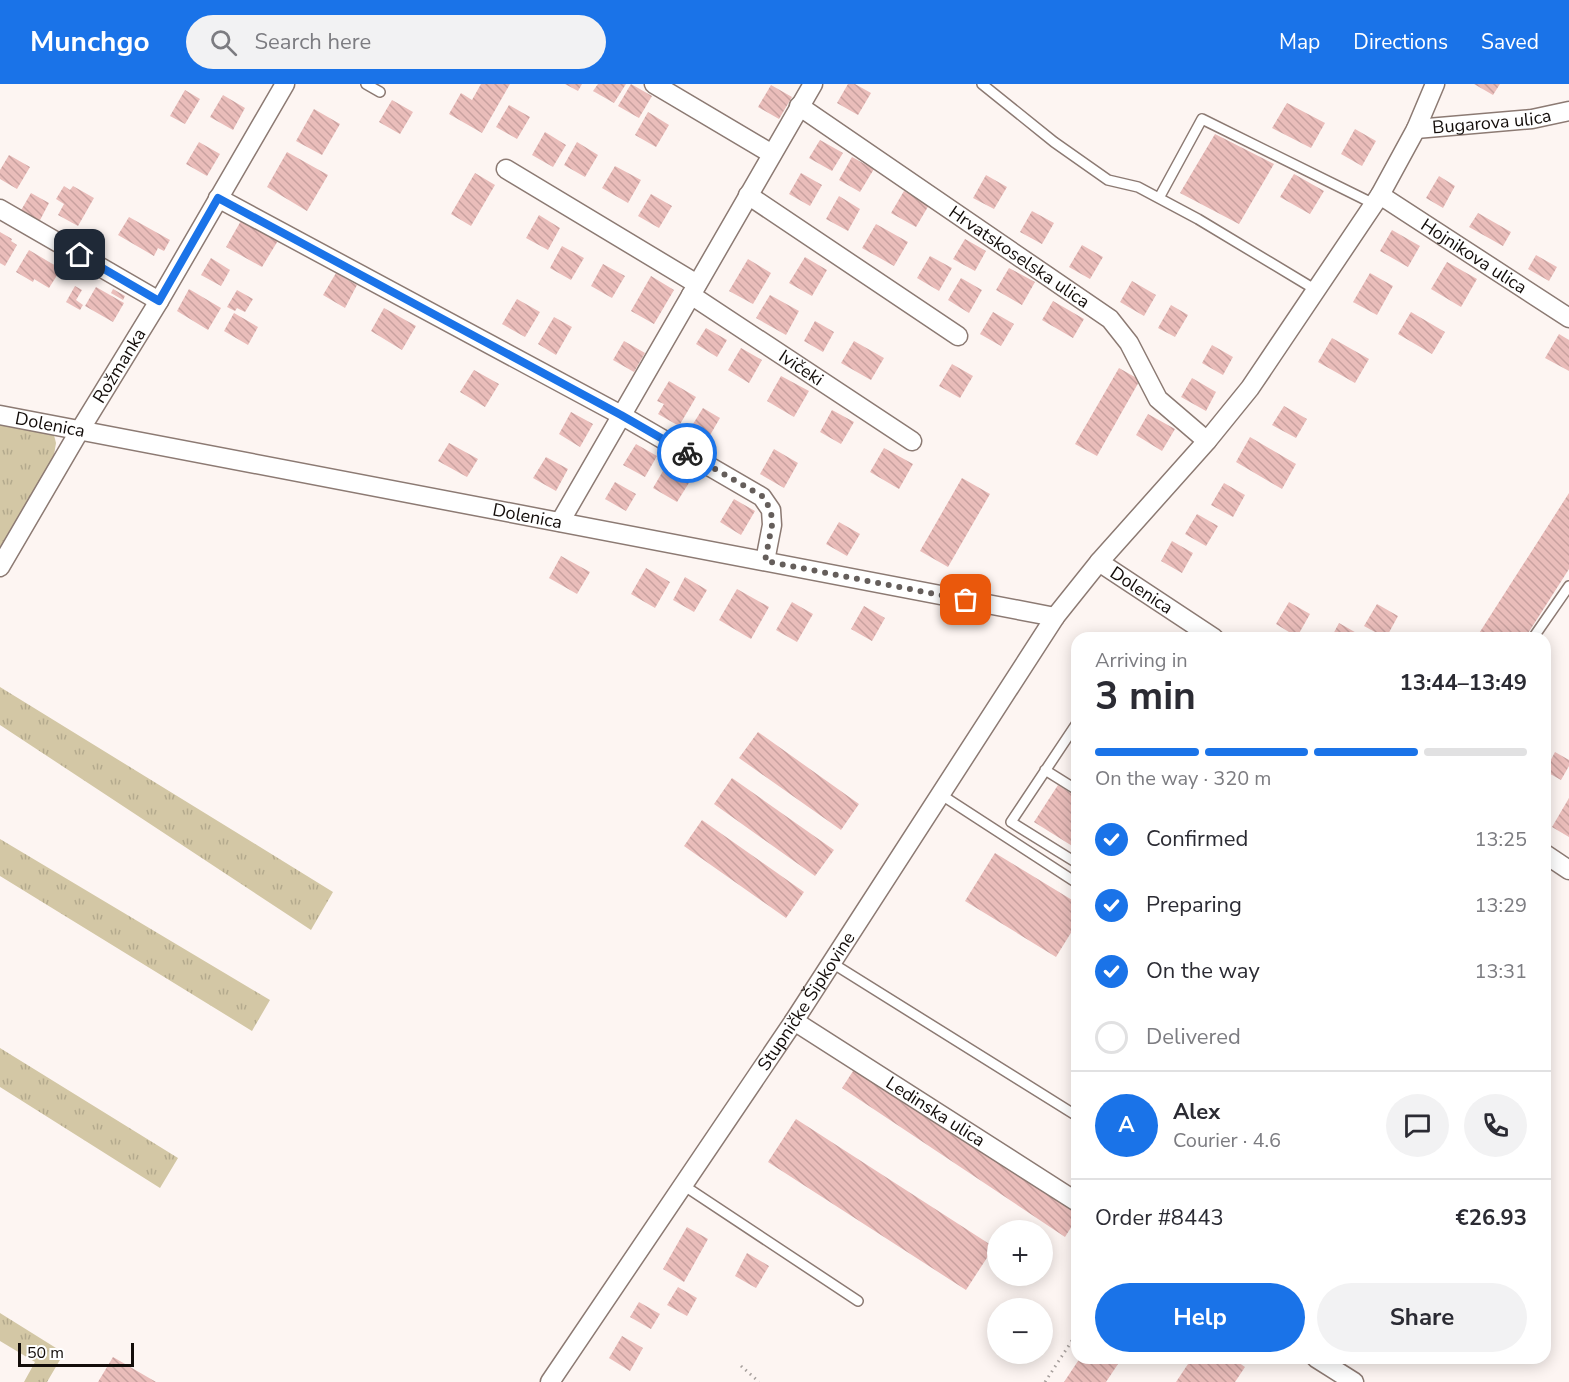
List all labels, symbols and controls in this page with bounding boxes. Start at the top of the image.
search box [186,15,606,69]
text: Munchgo [30,23,150,61]
icon: search [207,26,240,59]
text: Search here [255,27,371,57]
text: Map [1279,28,1320,56]
text: Directions [1353,28,1448,56]
text: Saved [1481,28,1539,56]
street label: Bugarova ulica [1431,103,1553,140]
street label: Hrvatskoselska ulica [944,200,1094,314]
street label: Hojnikova ulica [1416,213,1531,299]
pin [54,229,105,280]
icon: home [63,238,96,271]
street label: Rožmanka [87,324,151,408]
street label: Ivičeki [774,344,828,391]
street label: Dolenica [13,406,87,443]
courier [657,423,717,483]
icon: bike [671,437,704,470]
street label: Dolenica [491,498,564,534]
street label: Dolenica [1106,561,1178,620]
pin [940,574,991,625]
icon: bag [949,583,982,616]
text: Arriving in [1095,647,1188,674]
text: 13:44–13:49 [1399,668,1527,698]
text: 3 min [1095,670,1196,723]
text: On the way · 320 m [1095,765,1271,792]
icon: check [1095,823,1128,856]
text: Confirmed [1146,824,1248,854]
text: 13:25 [1474,826,1527,853]
icon: check [1095,889,1128,922]
text: Preparing [1146,890,1242,920]
text: 13:29 [1474,892,1527,919]
street label: Stupničke Šipkovine [752,927,861,1075]
icon: check [1095,955,1128,988]
text: On the way [1146,956,1260,986]
text: 13:31 [1474,958,1527,985]
text: Delivered [1146,1022,1241,1052]
street label: Ledinska ulica [881,1071,990,1152]
button: chat [1386,1094,1449,1157]
button: phone [1464,1094,1527,1157]
text: Alex [1173,1097,1220,1127]
text: A [1118,1110,1135,1140]
text: Courier · 4.6 [1173,1127,1281,1154]
text: Order #8443 [1095,1203,1224,1233]
text: €26.93 [1456,1203,1527,1233]
map controls [987,1220,1053,1364]
button: + [987,1220,1053,1286]
button: Help [1095,1283,1305,1352]
button: Share [1317,1283,1527,1352]
button: − [987,1298,1053,1364]
scale bar [18,1340,134,1368]
text: 50 m [27,1342,64,1364]

